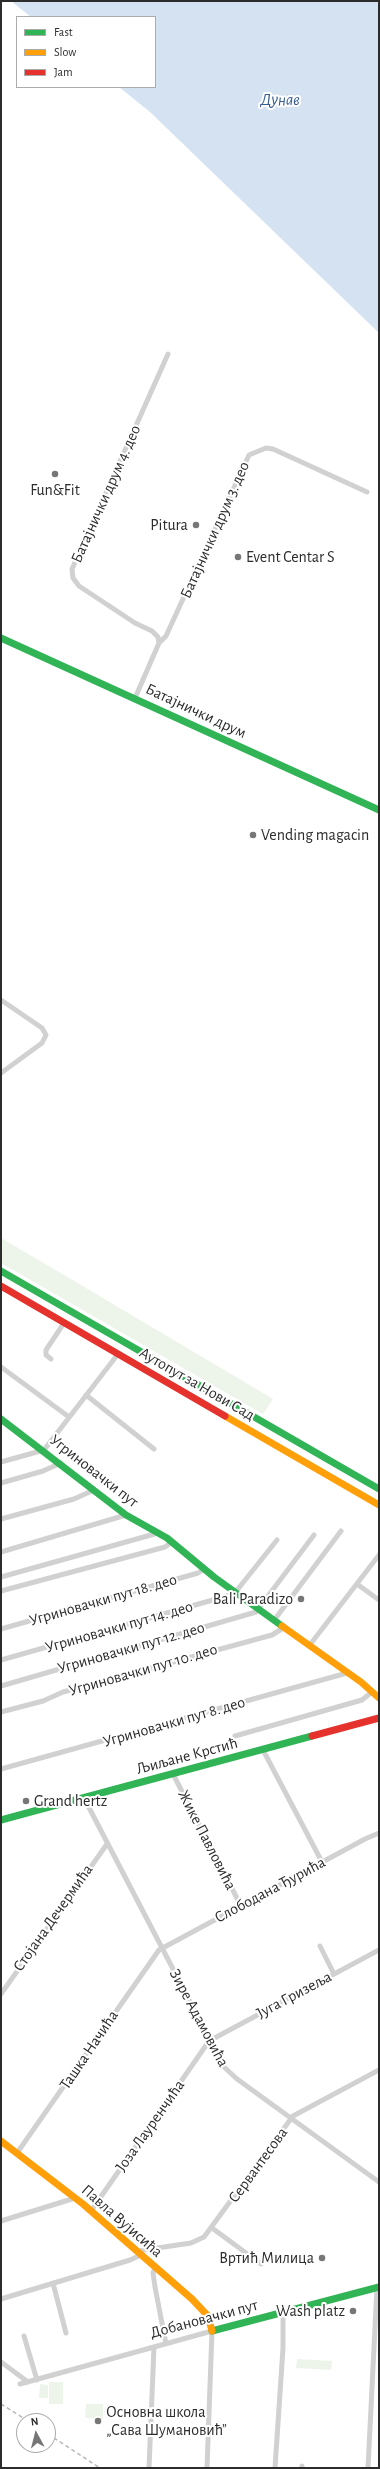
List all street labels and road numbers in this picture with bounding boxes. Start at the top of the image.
street label: Батајнички друм 4. део [67,422,145,566]
street label: Батајнички друм 3. део [176,459,254,601]
street label: Батајнички друм [143,679,249,743]
street label: Аутопут за Нови Сад [136,1343,258,1425]
street label: Угриновачки пут [46,1430,142,1512]
street label: Угриновачки пут 18. део [27,1570,179,1630]
street label: Угриновачки пут 14. део [43,1597,195,1657]
street label: Угриновачки пут 12. део [55,1618,207,1678]
street label: Угриновачки пут 10. део [67,1640,219,1700]
street label: Угриновачки пут 8. део [101,1693,247,1751]
street label: Љиљане Крстић [134,1733,240,1779]
street label: Жике Павловића [174,1787,240,1893]
street label: Слободана Ђурића [211,1853,329,1927]
street label: Стојана Дечермића [9,1861,97,1975]
street label: Зире Адамовића [165,1966,233,2070]
street label: Југа Гризеља [253,1967,335,2023]
street label: Ташка Начића [55,2007,123,2093]
street label: Јоза Лауренчића [111,2076,189,2176]
street label: Сервантесова [224,2124,292,2206]
street label: Павла Вујисића [77,2180,167,2262]
street label: Добановачки пут [148,2295,260,2343]

